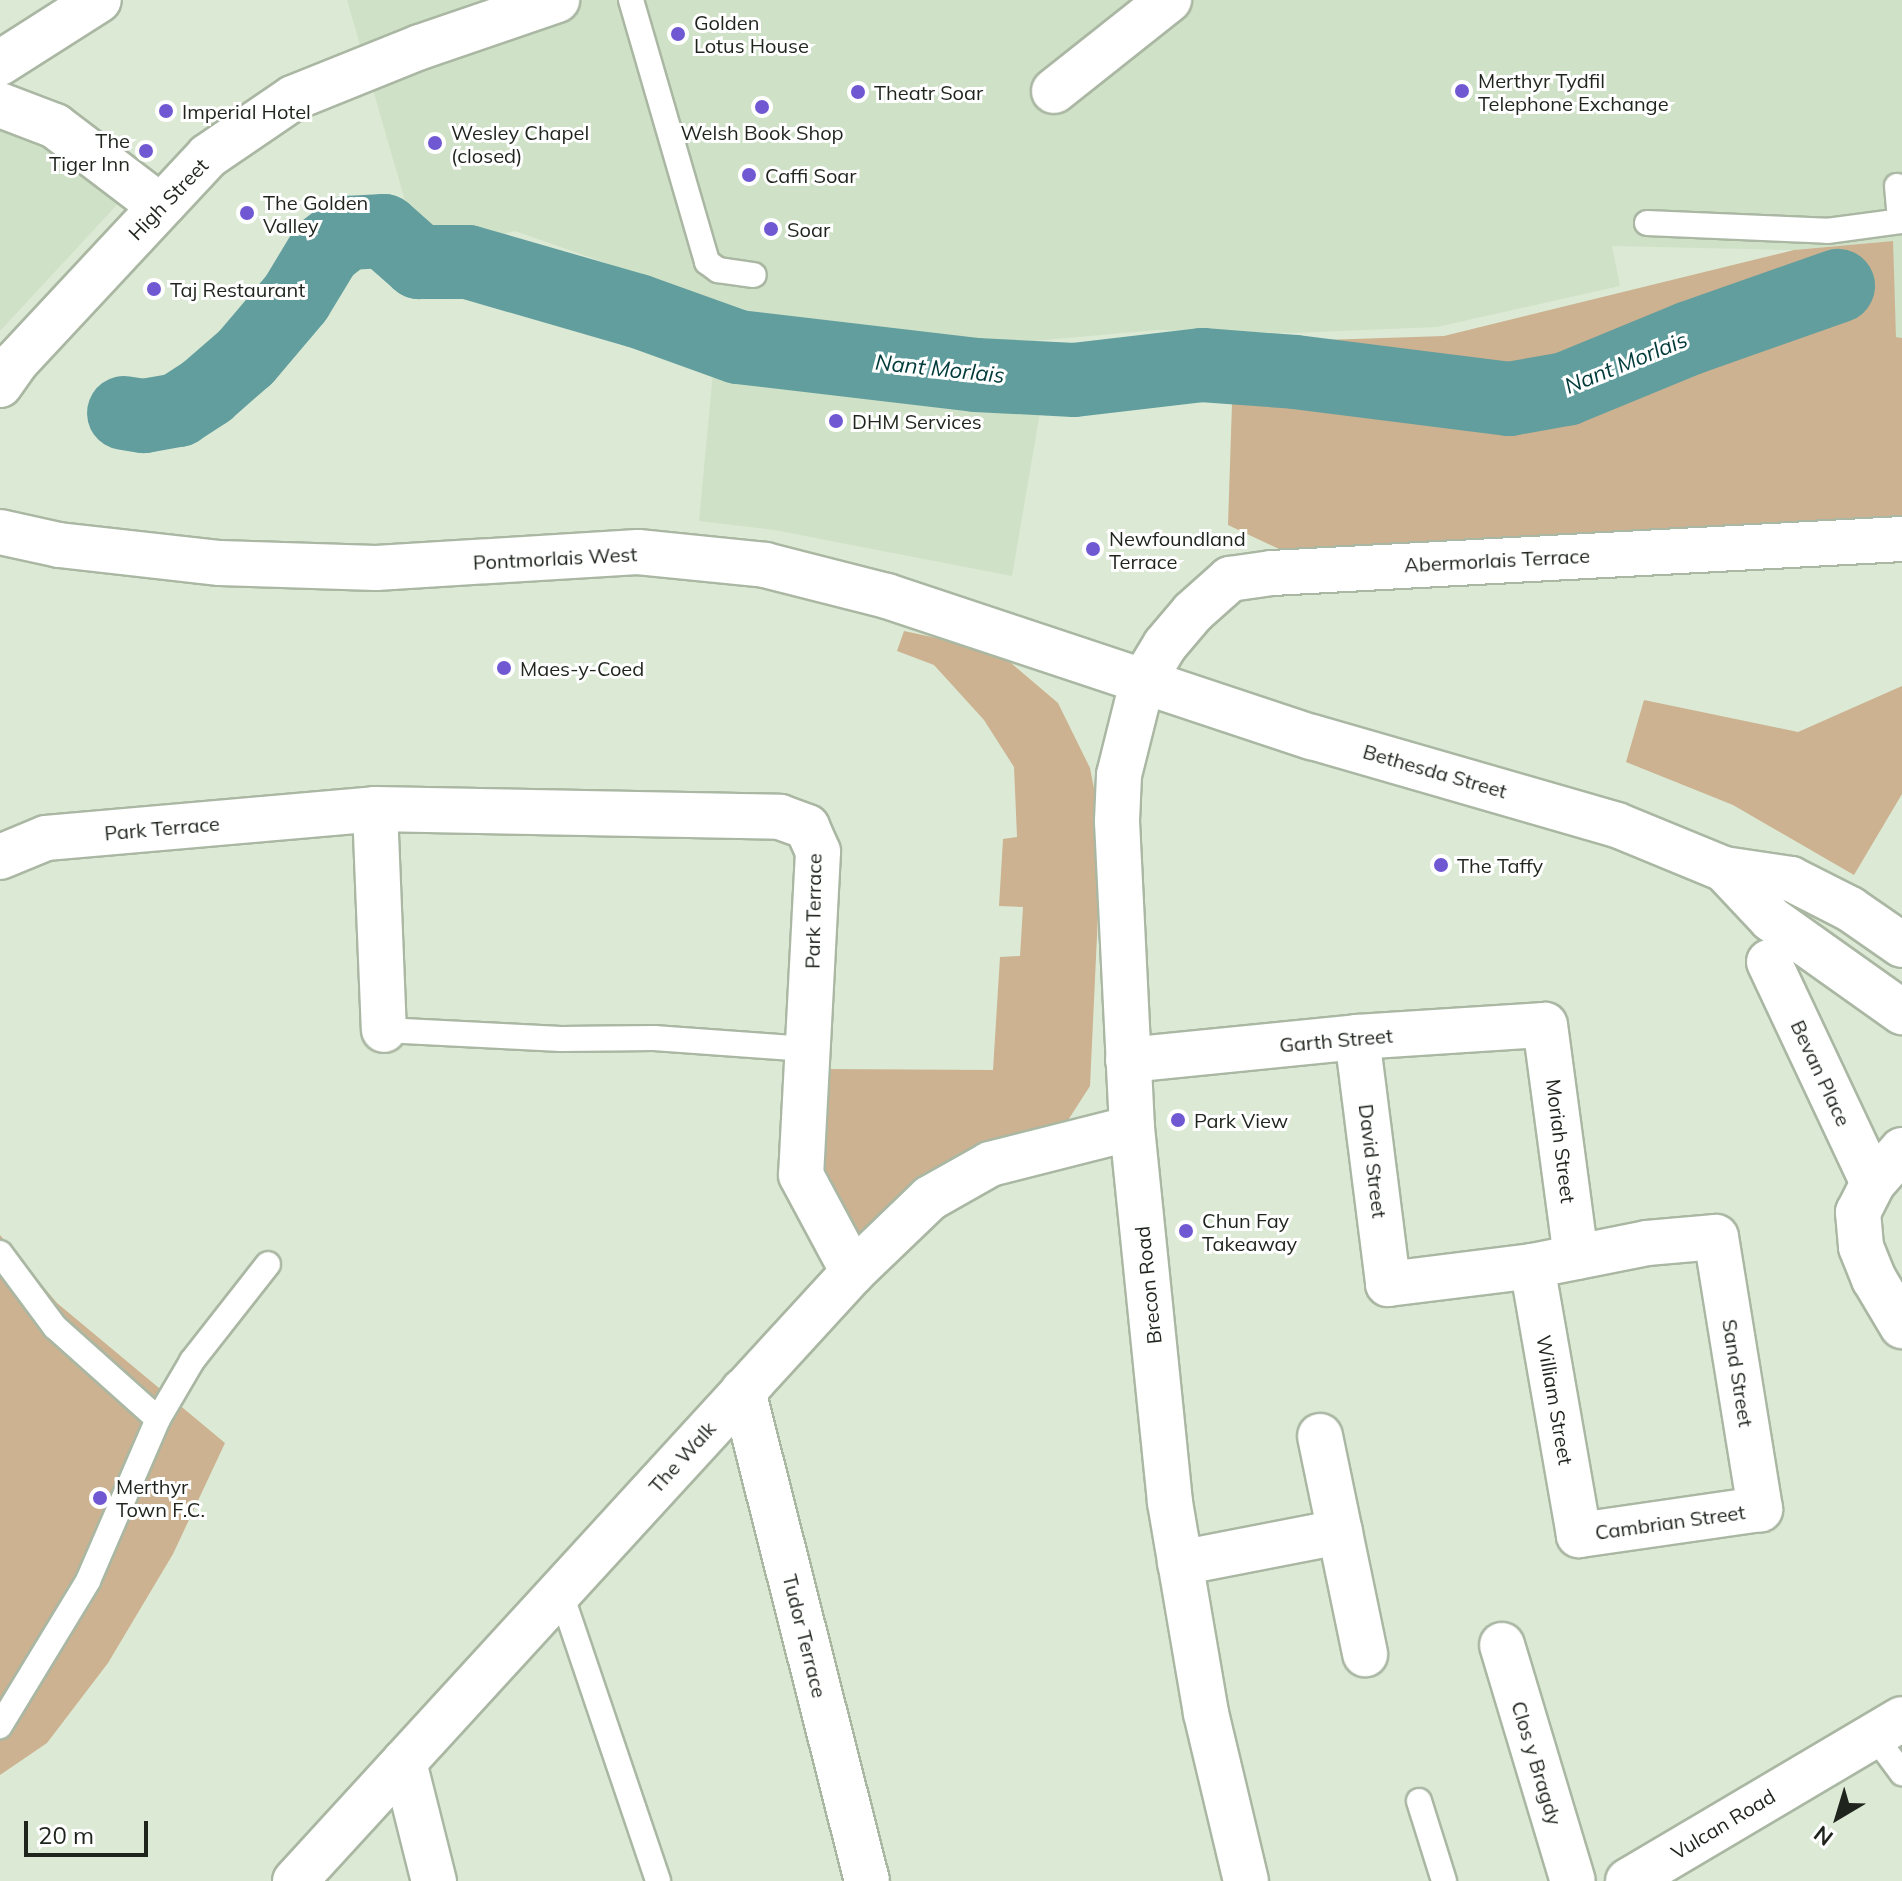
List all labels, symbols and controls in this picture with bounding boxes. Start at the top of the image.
place label: Golden Lotus House [694,10,809,57]
marker: Golden Lotus House [669,25,687,43]
place label: Merthyr Tydfil Telephone Exchange [1478,68,1669,115]
place label: Theatr Soar [874,80,983,104]
marker: Merthyr Tydfil Telephone Exchange [1453,82,1471,100]
marker: Theatr Soar [849,83,867,101]
marker: Welsh Book Shop [753,98,771,116]
place label: Imperial Hotel [182,99,311,123]
marker: Imperial Hotel [157,102,175,120]
place label: Wesley Chapel (closed) [451,120,589,167]
place label: Welsh Book Shop [680,120,844,144]
place label: The Tiger Inn [49,128,130,175]
marker: Wesley Chapel (closed) [426,134,444,152]
marker: The Tiger Inn [137,142,155,160]
street label: High Street [123,153,213,245]
place label: Caffi Soar [765,163,857,187]
marker: Caffi Soar [740,166,758,184]
place label: The Golden Valley [263,190,368,237]
marker: The Golden Valley [238,204,256,222]
place label: Soar [787,217,830,241]
marker: Soar [762,220,780,238]
place label: Taj Restaurant [170,277,305,301]
marker: Taj Restaurant [145,280,163,298]
water label: Nant Morlais [1561,326,1691,400]
water label: Nant Morlais [874,349,1006,389]
place label: DHM Services [852,409,982,433]
marker: DHM Services [827,412,845,430]
place label: Newfoundland Terrace [1109,526,1246,573]
marker: Newfoundland Terrace [1084,540,1102,558]
street label: Pontmorlais West [472,542,638,574]
street label: Abermorlais Terrace [1403,543,1591,577]
place label: Maes-y-Coed [520,656,644,680]
marker: Maes-y-Coed [495,659,513,677]
street label: Bethesda Street [1360,739,1510,803]
street label: Park Terrace [103,811,221,845]
street label: Park Terrace [800,853,826,969]
place label: The Taffy [1457,853,1543,877]
marker: The Taffy [1432,856,1450,874]
street label: Bevan Place [1786,1016,1856,1130]
street label: Garth Street [1278,1023,1394,1057]
street label: Moriah Street [1541,1078,1581,1204]
street label: David Street [1354,1103,1392,1219]
place label: Park View [1194,1108,1288,1132]
marker: Park View [1169,1111,1187,1129]
place label: Chun Fay Takeaway [1202,1208,1297,1255]
marker: Chun Fay Takeaway [1177,1222,1195,1240]
street label: Brecon Road [1130,1225,1166,1345]
street label: Sand Street [1718,1317,1758,1429]
street label: William Street [1532,1333,1578,1467]
street label: The Walk [644,1416,720,1498]
place label: Merthyr Town F.C. [116,1474,205,1521]
marker: Merthyr Town F.C. [91,1489,109,1507]
street label: Cambrian Street [1593,1500,1747,1544]
street label: Tudor Terrace [778,1572,832,1700]
street label: Clos y Bragdy [1507,1698,1567,1828]
north arrow [1798,1777,1878,1857]
street label: Vulcan Road [1667,1784,1779,1864]
scale bar [28,1805,152,1855]
text: 20 m [38,1820,94,1850]
text: N [1808,1820,1838,1852]

